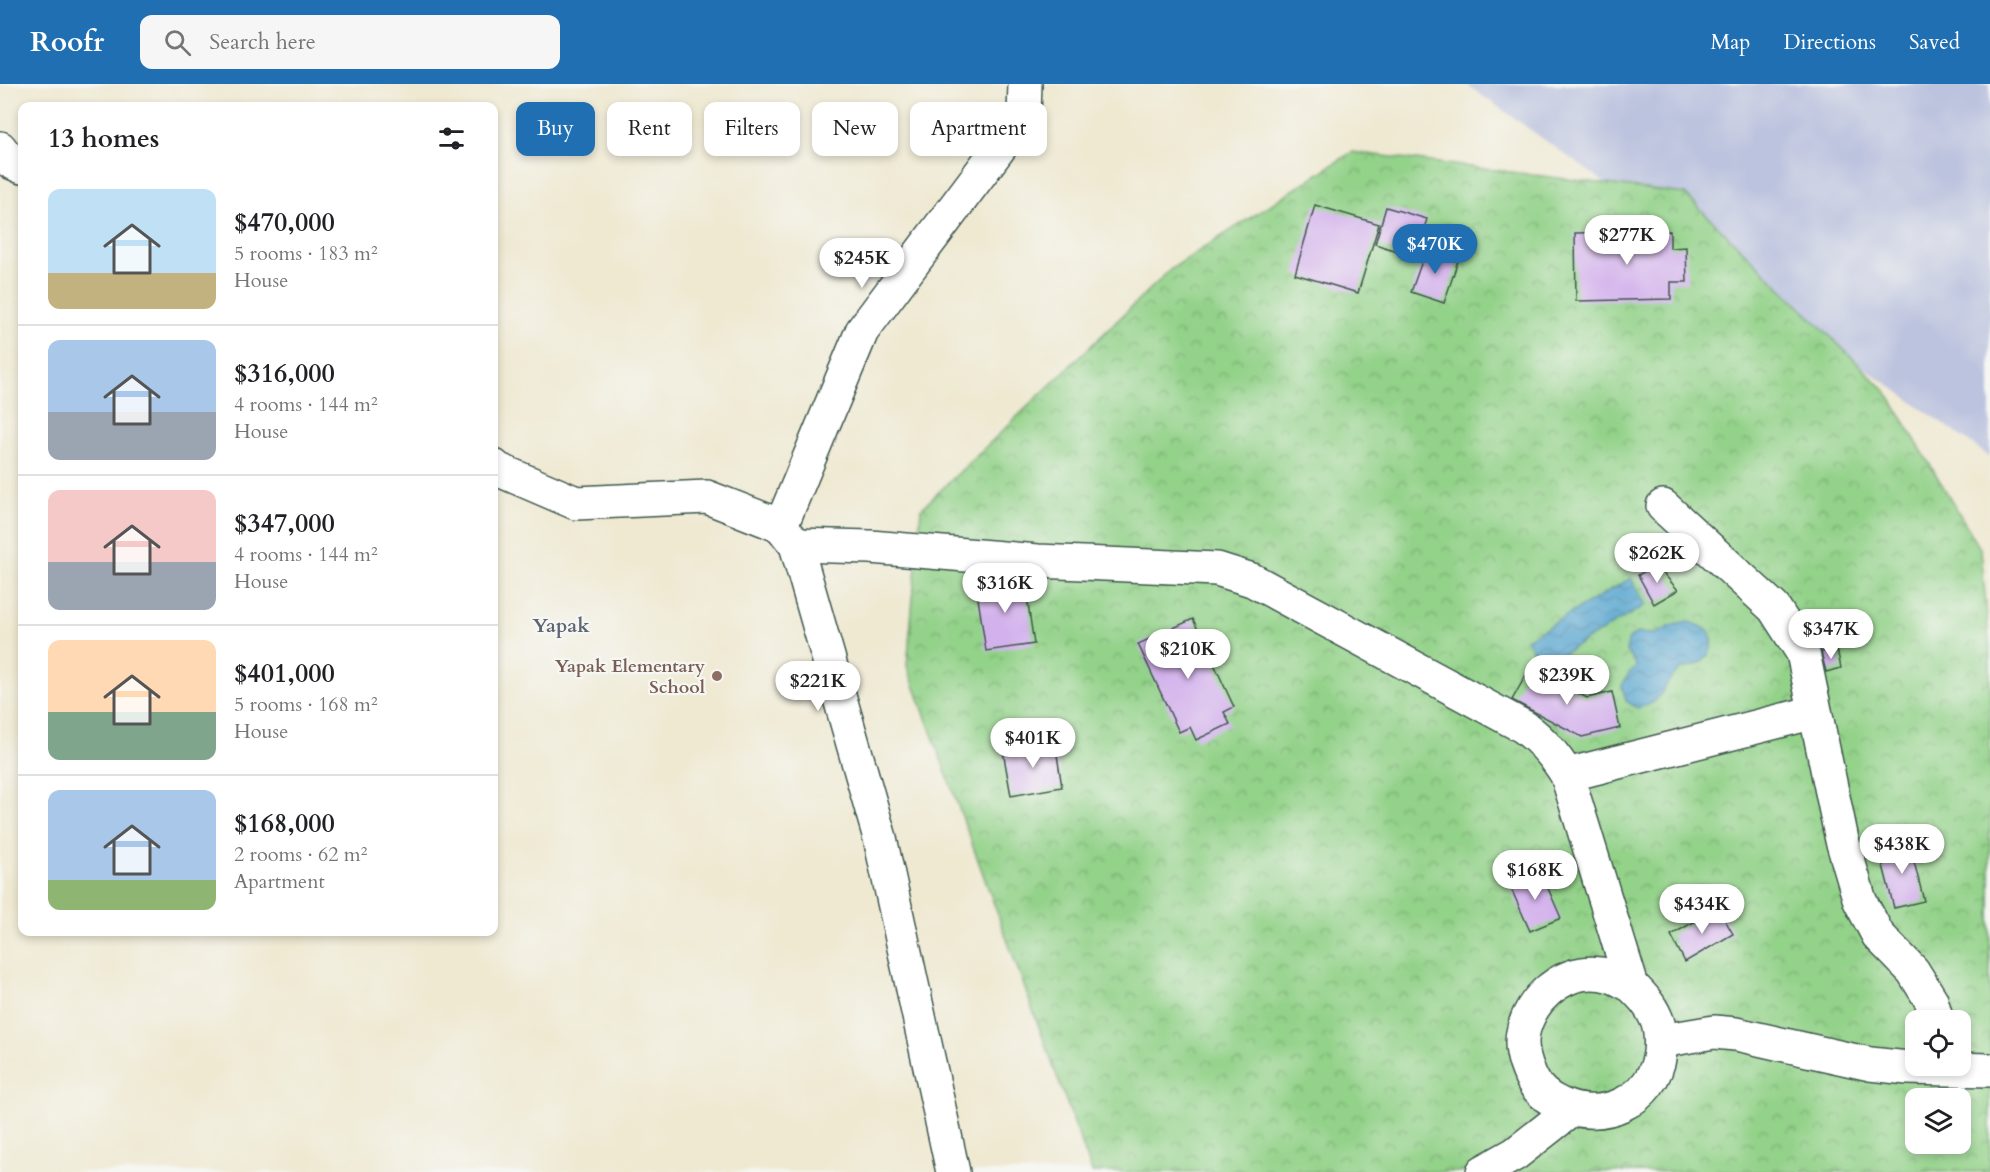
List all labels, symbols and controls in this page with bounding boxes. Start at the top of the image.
search box [140,15,560,69]
text: Roofr [30,23,104,61]
icon: search [161,26,194,59]
text: Search here [209,27,316,57]
text: Map [1710,28,1750,57]
text: Directions [1783,28,1876,57]
text: Saved [1909,28,1960,57]
chip: Buy [516,102,595,156]
chip: Rent [607,102,692,156]
chip: Filters [704,102,800,156]
chip: New [812,102,898,156]
chip: Apartment [910,102,1047,156]
text: 13 homes [48,121,159,156]
icon: filters [435,122,468,155]
text: $470,000 [234,205,335,240]
icon: home [96,213,168,285]
pin: $277K [1585,215,1669,266]
text: $277K [1598,221,1656,248]
pin: $470K [1393,224,1477,275]
text: $470K [1406,230,1464,257]
pin: $245K [820,238,904,289]
text: 5 rooms · 183 m² [234,240,378,267]
text: $245K [833,244,891,271]
text: House [234,267,288,294]
text: $316,000 [234,356,335,391]
icon: home [96,364,168,436]
text: 4 rooms · 144 m² [234,391,378,418]
text: House [234,418,288,445]
text: $347,000 [234,506,335,541]
icon: home [96,514,168,586]
pin: $262K [1615,533,1699,584]
text: $262K [1628,539,1686,566]
text: 4 rooms · 144 m² [234,541,378,568]
pin: $316K [963,563,1047,614]
text: House [234,568,288,595]
text: $316K [976,569,1034,596]
pin: $347K [1789,609,1873,660]
district label: Yapak [532,612,590,639]
text: $347K [1802,615,1860,642]
pin: $210K [1146,629,1230,680]
text: $210K [1159,635,1217,662]
place label: Yapak Elementary School [555,654,706,700]
pin: $239K [1525,655,1609,706]
text: $401,000 [234,656,335,691]
pin: $221K [776,661,860,712]
text: $239K [1538,661,1596,688]
icon: home [96,664,168,736]
text: $221K [789,667,847,694]
marker: Yapak Elementary School [710,669,724,683]
text: 5 rooms · 168 m² [234,691,378,718]
text: House [234,718,288,745]
pin: $401K [991,718,1075,769]
text: $401K [1004,724,1062,751]
text: $168,000 [234,806,335,841]
icon: home [96,814,168,886]
pin: $438K [1860,824,1944,875]
text: $438K [1873,830,1931,857]
text: 2 rooms · 62 m² [234,841,367,868]
pin: $168K [1493,850,1577,901]
text: $168K [1506,856,1564,883]
text: Apartment [234,868,325,895]
pin: $434K [1660,884,1744,935]
text: $434K [1673,890,1731,917]
map controls [1905,1010,1971,1154]
button: locate [1905,1010,1971,1076]
button: layers [1905,1088,1971,1154]

